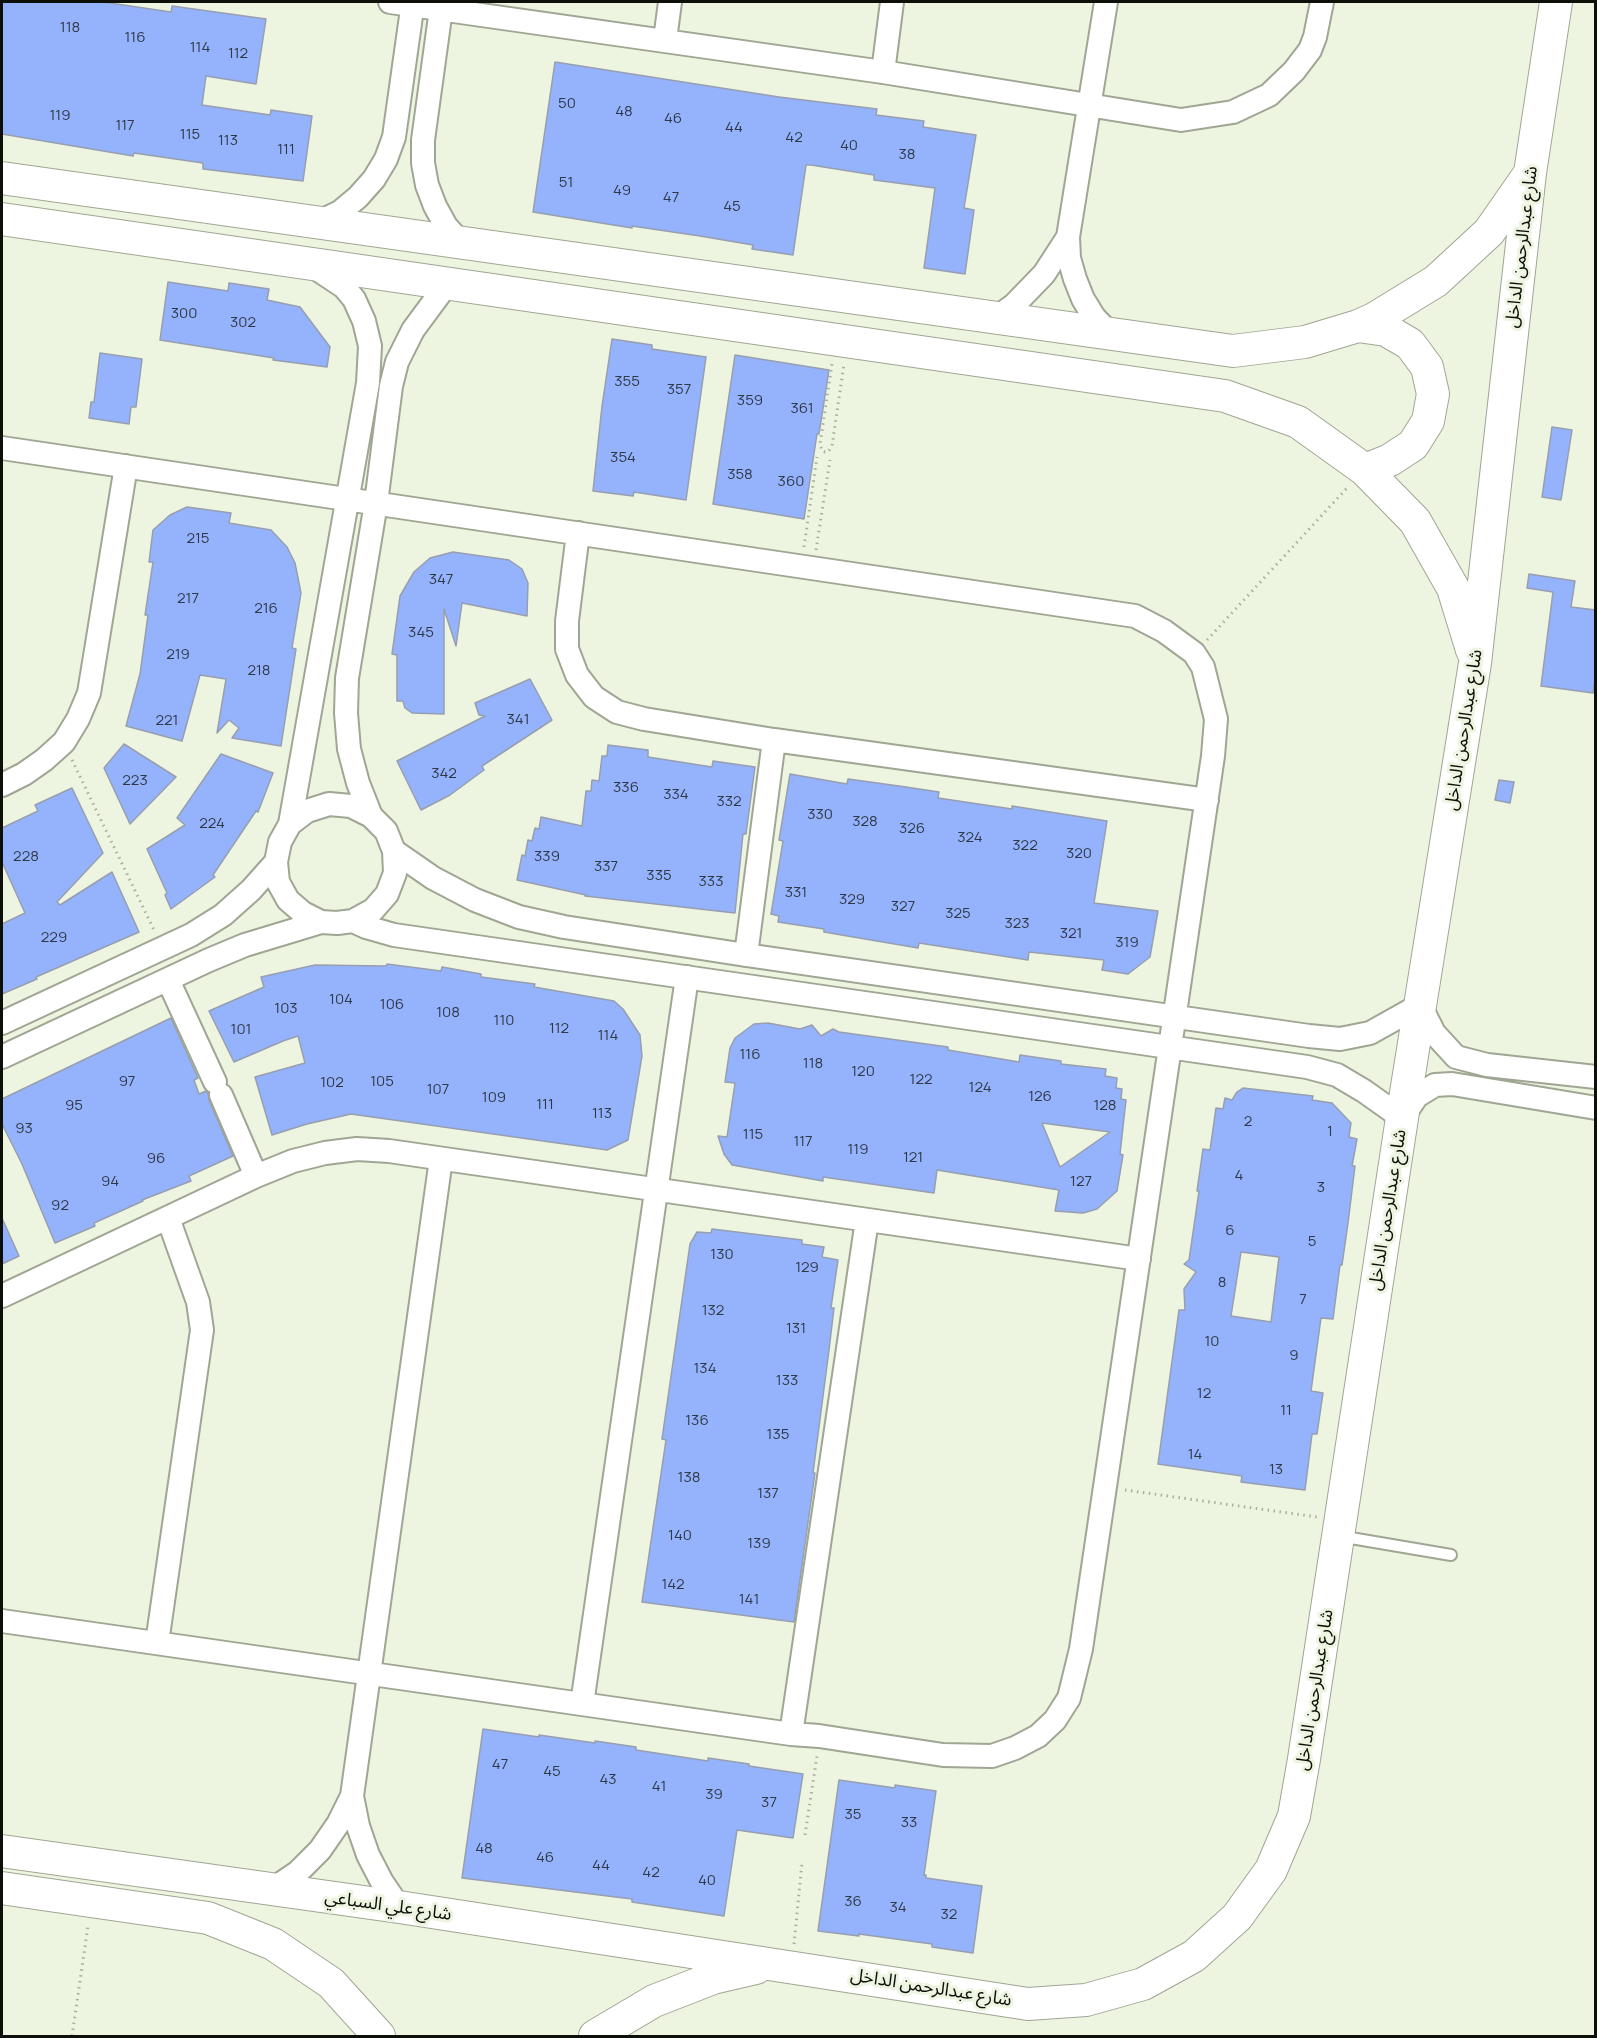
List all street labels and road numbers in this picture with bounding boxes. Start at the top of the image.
street label: شارع عبدالرحمن الداخل [1501,165,1543,329]
street label: شارع عبدالرحمن الداخل [1441,648,1487,812]
street label: شارع عبدالرحمن الداخل [1365,1128,1411,1292]
street label: شارع عبدالرحمن الداخل [1292,1608,1338,1772]
street label: شارع علي السباعي [323,1886,453,1926]
street label: شارع عبدالرحمن الداخل [849,1965,1013,2011]

